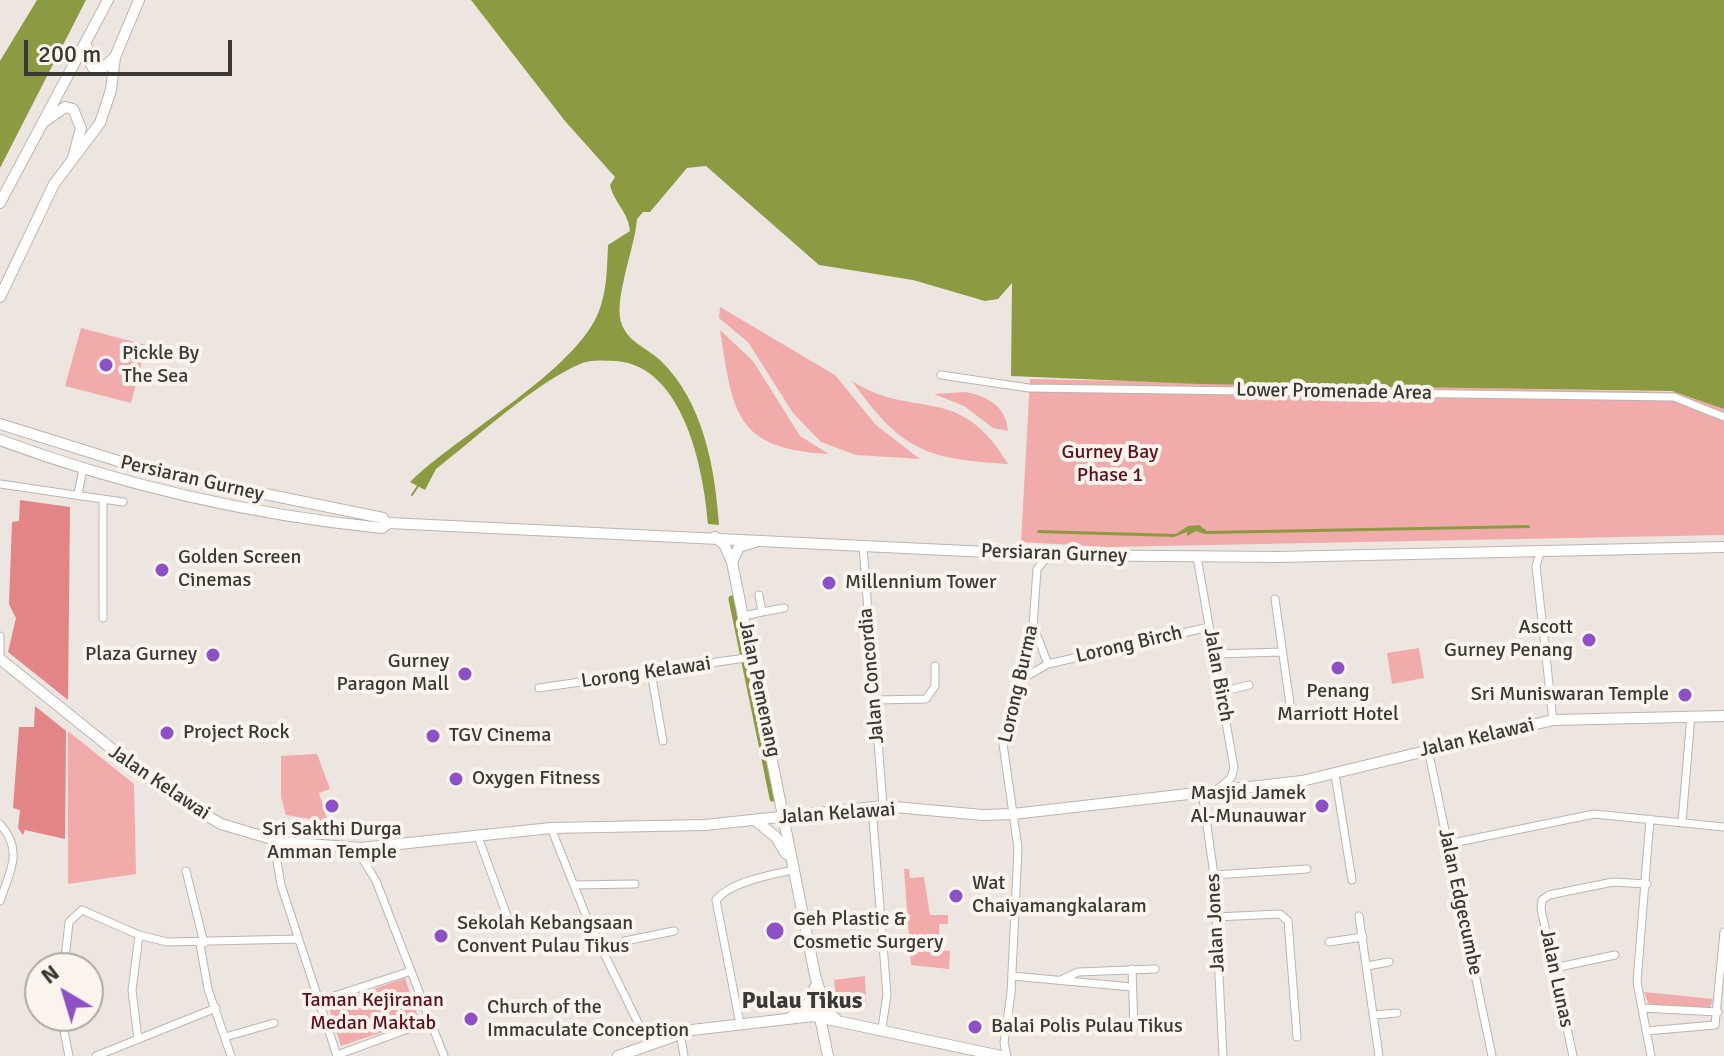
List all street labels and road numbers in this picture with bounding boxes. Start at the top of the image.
street label: Lower Promenade Area [1236,378,1432,406]
street label: Persiaran Gurney [118,451,266,507]
street label: Persiaran Gurney [980,539,1128,569]
street label: Jalan Concordia [854,607,890,745]
street label: Jalan Pemenang [733,618,785,760]
street label: Lorong Birch [1073,621,1185,669]
street label: Lorong Burma [994,623,1044,745]
street label: Jalan Birch [1198,626,1238,724]
street label: Lorong Kelawai [580,652,712,694]
street label: Jalan Kelawai [1417,713,1537,763]
street label: Jalan Kelawai [104,740,214,826]
street label: Jalan Kelawai [778,798,896,830]
street label: Jalan Edgecumbe [1433,827,1487,977]
street label: Jalan Jones [1201,873,1231,973]
street label: Jalan Lunas [1534,926,1578,1030]

